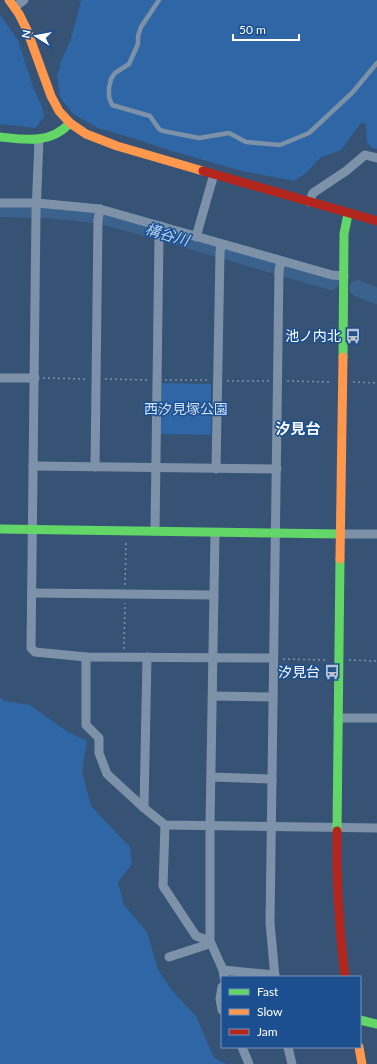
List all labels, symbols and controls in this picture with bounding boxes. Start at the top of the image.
north arrow [16,16,56,56]
scale bar [233,16,299,42]
text: 50 m [239,22,266,37]
text: N [19,29,33,39]
water label: 構谷川 [143,219,193,249]
place label: 池ノ内北 [285,327,341,344]
bus stop icon: 池ノ内北 [344,327,362,345]
park label: 西汐見塚公園 [144,400,228,417]
district label: 汐見台 [275,419,321,437]
place label: 汐見台 [278,663,320,680]
bus stop icon: 汐見台 [323,663,341,681]
legend [221,976,361,1048]
text: Fast [257,984,279,999]
text: Slow [257,1004,283,1019]
text: Jam [257,1024,278,1039]

